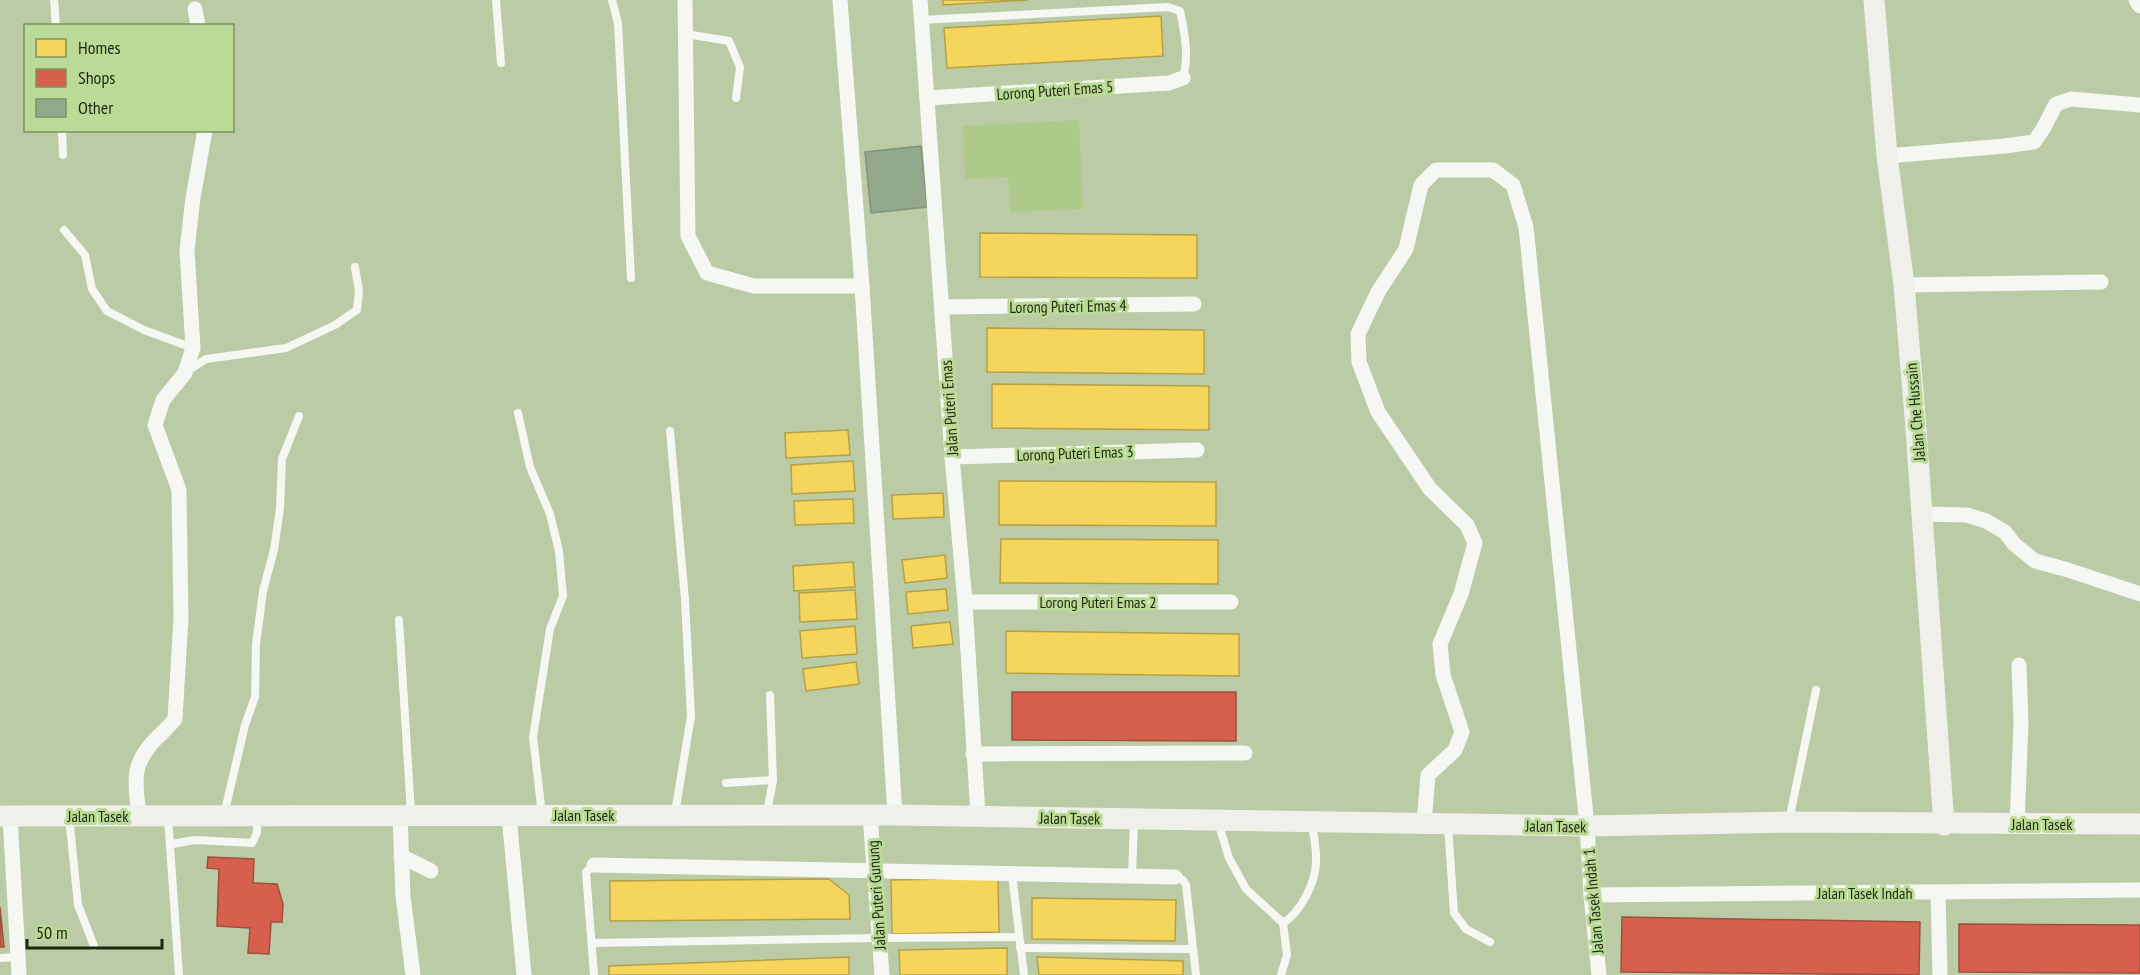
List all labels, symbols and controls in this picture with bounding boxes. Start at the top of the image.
legend [24,24,234,132]
text: Homes [78,36,121,59]
text: Shops [78,66,115,89]
street label: Lorong Puteri Emas 5 [996,76,1114,104]
text: Other [78,96,113,119]
street label: Lorong Puteri Emas 4 [1009,295,1127,317]
street label: Jalan Puteri Emas [936,360,962,457]
street label: Jalan Che Hussain [1901,362,1929,463]
street label: Lorong Puteri Emas 3 [1016,441,1134,465]
street label: Lorong Puteri Emas 2 [1039,592,1157,612]
street label: Jalan Tasek [553,805,615,825]
street label: Jalan Tasek [67,806,129,826]
street label: Jalan Tasek [1038,807,1101,829]
street label: Jalan Tasek [2011,814,2073,834]
street label: Jalan Tasek [1524,815,1587,837]
street label: Jalan Puteri Gunung [862,840,890,951]
street label: Jalan Tasek Indah 1 [1578,848,1608,955]
street label: Jalan Tasek Indah [1817,883,1912,903]
scale bar [27,912,162,950]
text: 50 m [36,921,68,944]

